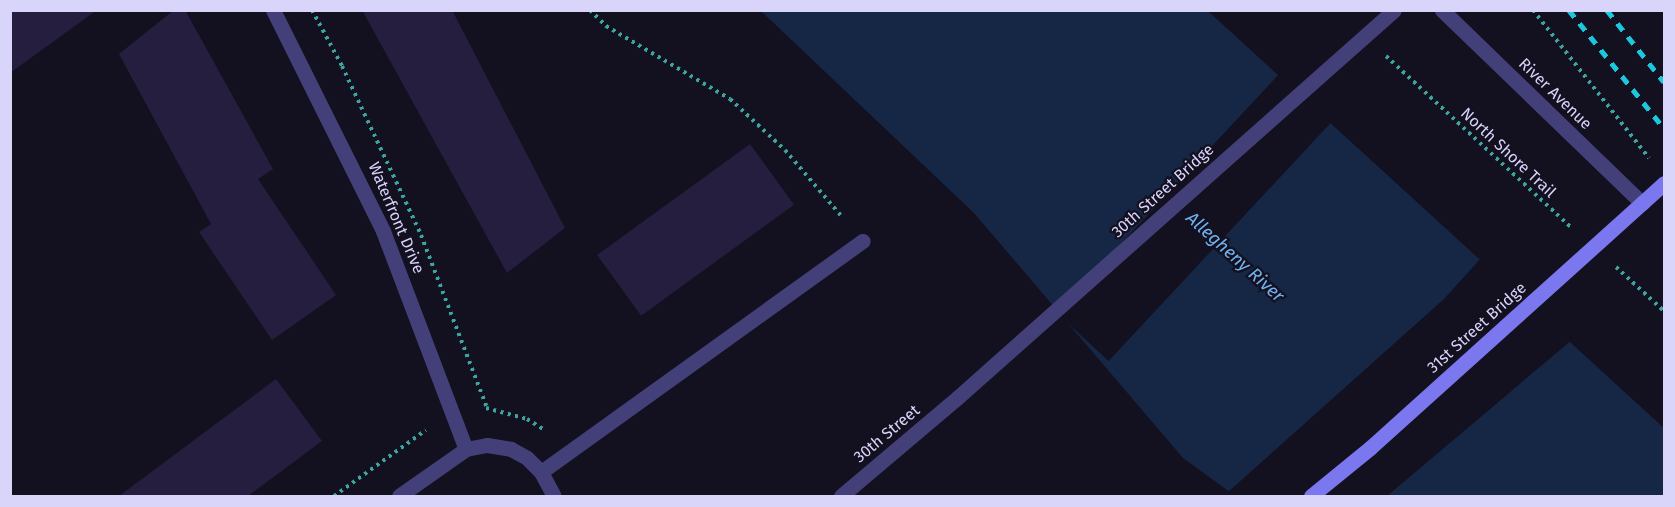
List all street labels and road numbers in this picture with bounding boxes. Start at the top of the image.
street label: River Avenue [1514,54,1596,134]
street label: North Shore Trail [1456,104,1560,202]
street label: 30th Street Bridge [1108,140,1218,242]
street label: Waterfront Drive [364,159,428,277]
street label: 31st Street Bridge [1424,279,1530,377]
street label: 30th Street [850,401,924,467]

